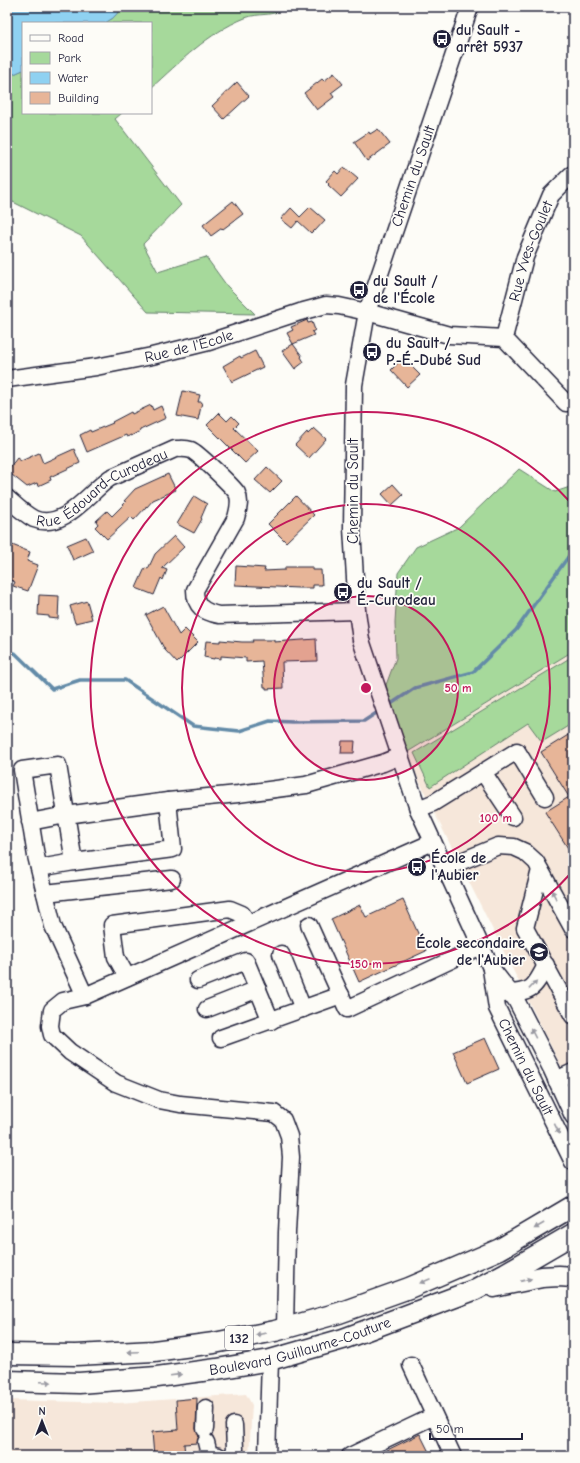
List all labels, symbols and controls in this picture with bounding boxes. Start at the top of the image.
place label: du Sault - arrêt 5937 [456,21,523,56]
legend [22,22,152,114]
bus stop icon: du Sault - arrêt 5937 [431,28,453,50]
text: Road [58,31,84,45]
text: Park [58,51,81,65]
text: Water [58,71,88,85]
text: Building [58,91,99,105]
street label: Chemin du Sault [387,122,439,229]
street label: Rue Yves-Goulet [505,198,557,303]
place label: du Sault / de l'École [373,272,438,307]
bus stop icon: du Sault / de l'École [348,279,370,301]
street label: Rue de l'École [143,326,236,366]
place label: du Sault / P.-É.-Dubé Sud [386,334,481,369]
bus stop icon: du Sault / P.-É.-Dubé Sud [361,341,383,363]
street label: Chemin du Sault [344,437,362,544]
street label: Rue Édouard-Curodeau [35,445,170,531]
place label: du Sault / É.-Curodeau [357,574,436,609]
bus stop icon: du Sault / É.-Curodeau [332,581,354,603]
centre of rings [359,681,373,695]
text: 50 m [444,681,472,695]
text: 100 m [480,811,512,825]
place label: École de l'Aubier [431,848,486,884]
bus stop icon: École de l'Aubier [406,856,428,878]
one-way arrow [551,889,558,901]
place label: École secondaire de l'Aubier [416,933,525,969]
school or university icon: École secondaire de l'Aubier [528,941,550,963]
text: 150 m [350,957,382,971]
one-way arrow [528,980,538,990]
street label: Chemin du Sault [495,1015,558,1119]
one-way arrow [530,1028,536,1039]
one-way arrow [554,1124,560,1135]
one-way arrow [533,1222,545,1229]
one-way arrow [520,1277,532,1283]
one-way arrow [419,1278,430,1284]
street label: Boulevard Guillaume-Couture [208,1313,394,1379]
road number: 132 [225,1326,253,1350]
one-way arrow [255,1331,267,1337]
one-way arrow [127,1348,139,1355]
one-way arrow [170,1372,182,1378]
one-way arrow [40,1379,53,1385]
north arrow [22,1401,62,1441]
text: N [38,1405,46,1418]
scale bar [430,1415,522,1441]
text: 50 m [436,1422,464,1436]

